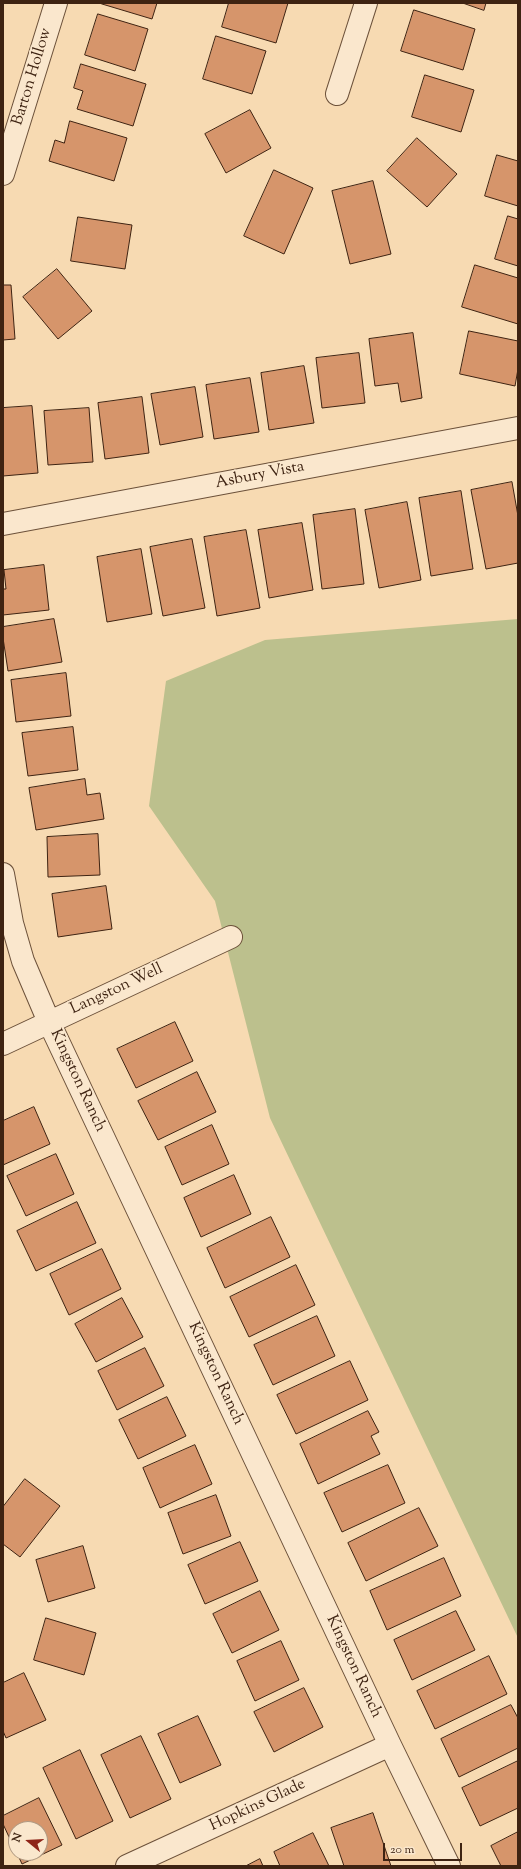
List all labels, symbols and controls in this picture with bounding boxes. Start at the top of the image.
street label: Barton Hollow [9,26,57,128]
street label: Asbury Vista [214,458,306,494]
street label: Langston Well [68,960,166,1020]
street label: Kingston Ranch [45,1027,109,1135]
street label: Kingston Ranch [183,1320,247,1428]
street label: Kingston Ranch [321,1613,385,1721]
street label: Hopkins Glade [207,1775,309,1837]
north arrow [8,1821,48,1861]
text: N [9,1831,27,1844]
scale bar [385,1835,464,1861]
text: 20 m [390,1841,414,1859]

